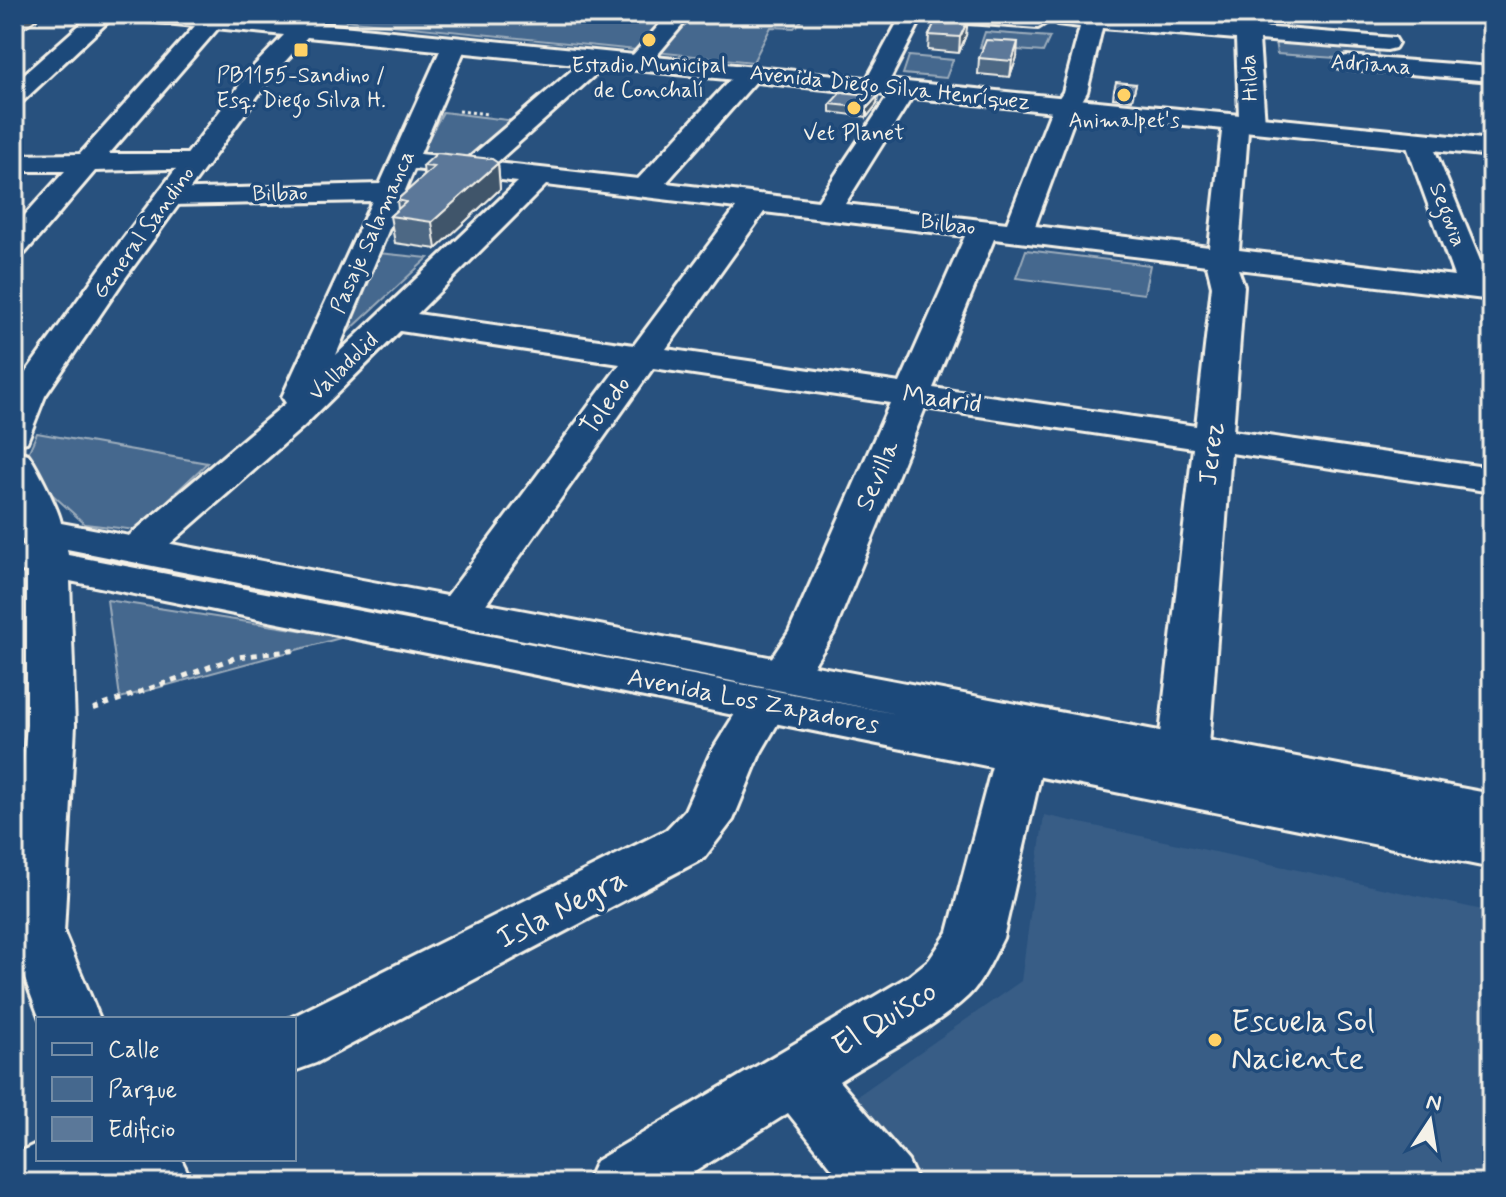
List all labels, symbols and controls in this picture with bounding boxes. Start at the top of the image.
marker: Estadio Municipal de Conchalí [640,31,658,49]
marker: PB1155-Sandino / Esq. Diego Silva H. [292,41,310,59]
street label: Adriana [1330,48,1412,82]
place label: Estadio Municipal de Conchalí [572,52,727,105]
street label: Hilda [1235,54,1265,102]
street label: Avenida Diego Silva Henríquez [748,59,1032,120]
place label: PB1155-Sandino / Esq. Diego Silva H. [216,62,386,118]
marker: Animalpet's [1115,86,1133,104]
marker: Vet Planet [845,99,863,117]
place label: Animalpet's [1068,107,1180,135]
place label: Vet Planet [803,120,905,148]
street label: Pasaje Salamanca [324,146,422,318]
street label: General Sandino [87,161,201,305]
street label: Segovia [1419,179,1472,252]
street label: Bilbao [252,180,308,208]
street label: Bilbao [919,208,977,242]
street label: Valladolid [303,327,385,407]
street label: Toledo [573,369,639,443]
street label: Madrid [900,378,984,422]
street label: Jerez [1192,421,1232,487]
street label: Sevilla [848,435,908,516]
street label: Avenida Los Zapadores [624,661,882,743]
street label: Isla Negra [490,858,634,960]
street label: El Quisco [825,971,945,1067]
place label: Escuela Sol Naciente [1231,1001,1375,1080]
legend [36,1017,296,1161]
marker: Escuela Sol Naciente [1206,1031,1224,1049]
text: Calle [108,1035,160,1066]
text: Parque [108,1075,177,1106]
north arrow [1390,1081,1470,1161]
text: N [1424,1088,1444,1119]
text: Edificio [108,1115,175,1146]

